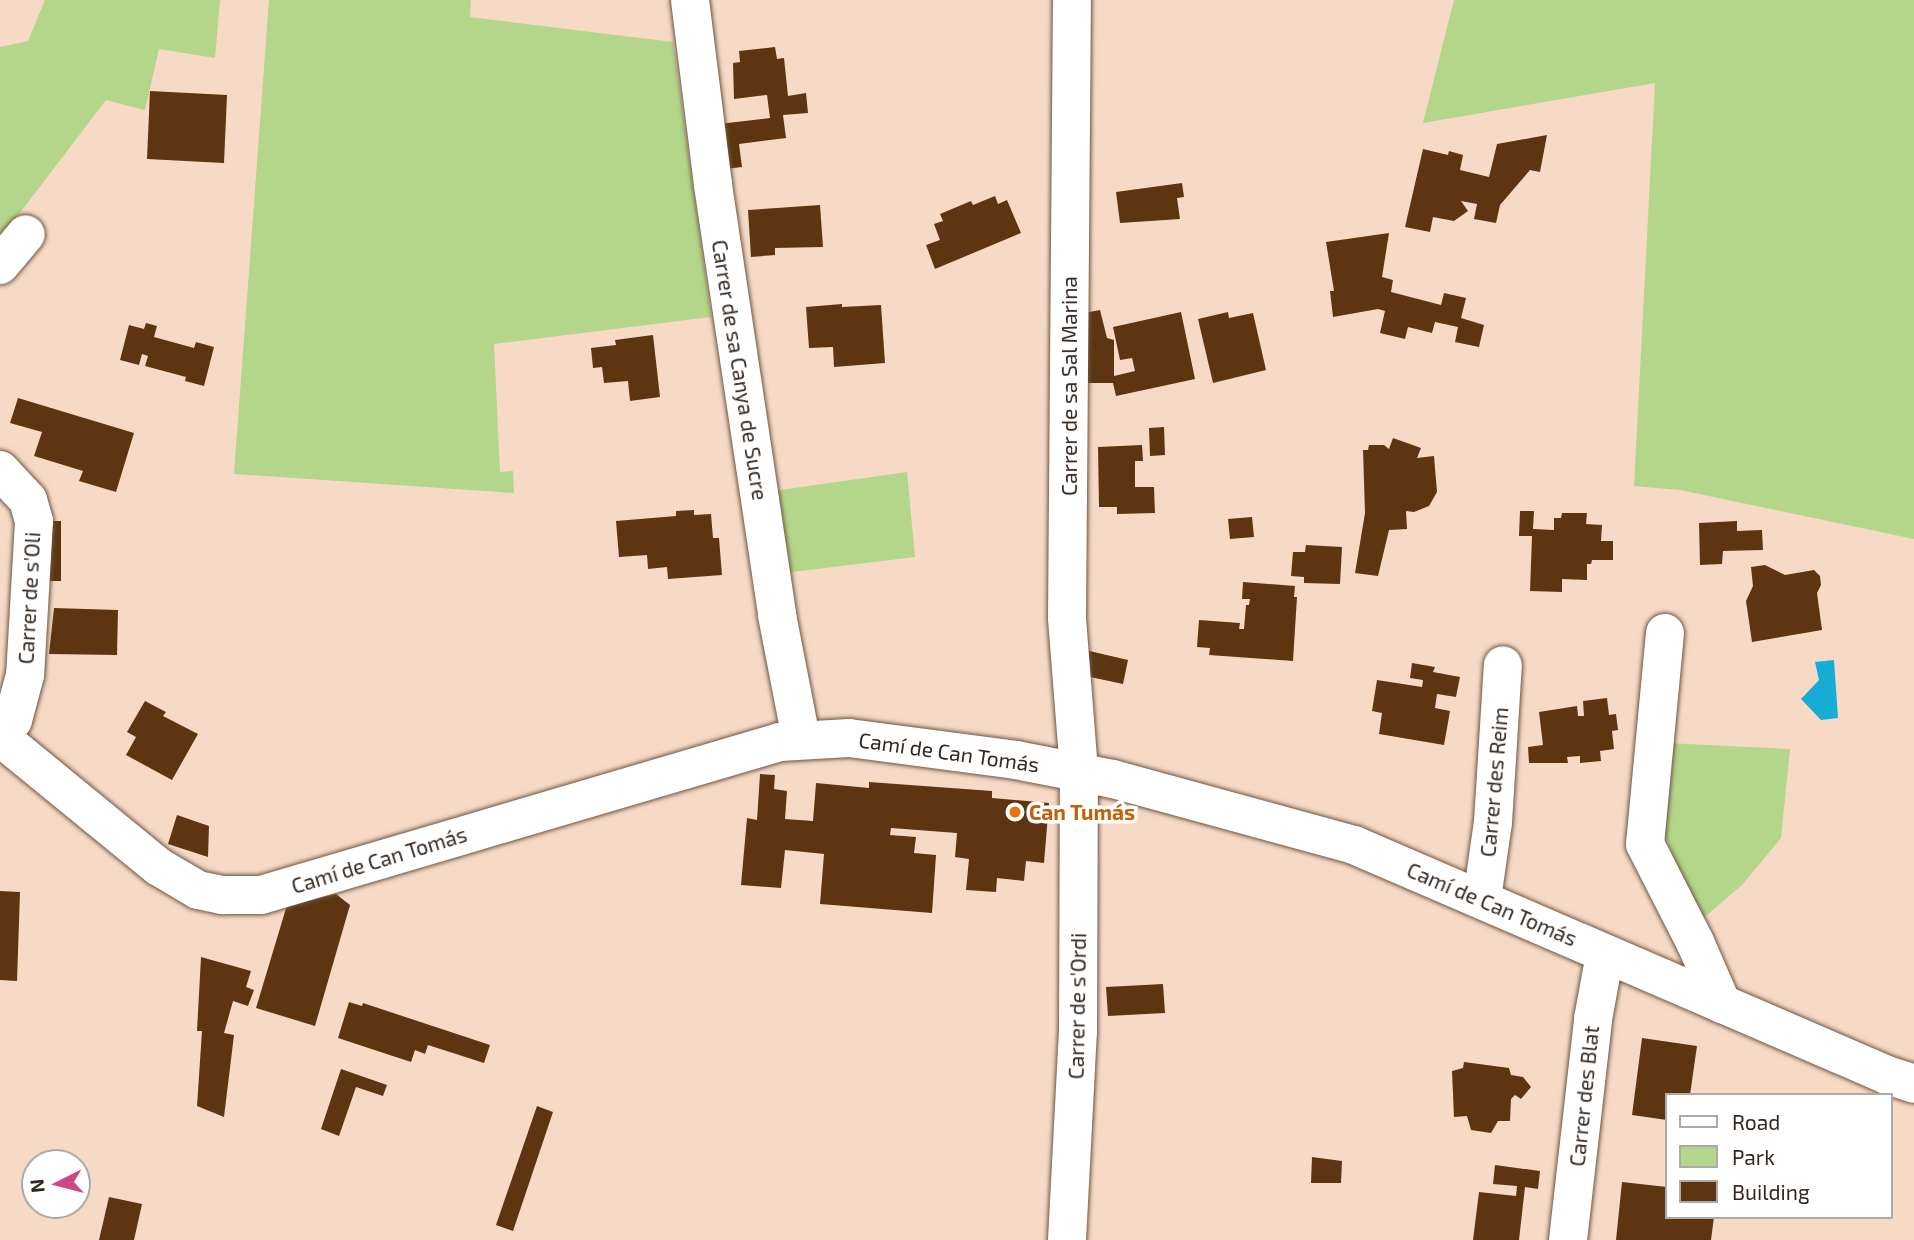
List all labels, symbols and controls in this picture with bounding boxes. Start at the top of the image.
street label: Carrer de sa Canya de Sucre [707,238,773,502]
street label: Carrer de sa Sal Marina [1056,276,1082,496]
street label: Carrer de s'Oli [13,531,45,665]
street label: Carrer des Reim [1475,706,1513,858]
street label: Camí de Can Tomás [857,727,1041,777]
place label: Can Tumás [1029,799,1136,825]
marker: Can Tumás [1007,804,1023,820]
street label: Camí de Can Tomás [288,821,470,899]
street label: Camí de Can Tomás [1403,857,1581,951]
street label: Carrer de s'Ordi [1063,932,1091,1080]
street label: Carrer des Blat [1564,1024,1604,1168]
legend [1666,1093,1893,1219]
text: Road [1732,1109,1780,1134]
text: Park [1732,1144,1775,1169]
north arrow [21,1149,91,1219]
text: N [24,1178,49,1194]
text: Building [1732,1179,1810,1204]

